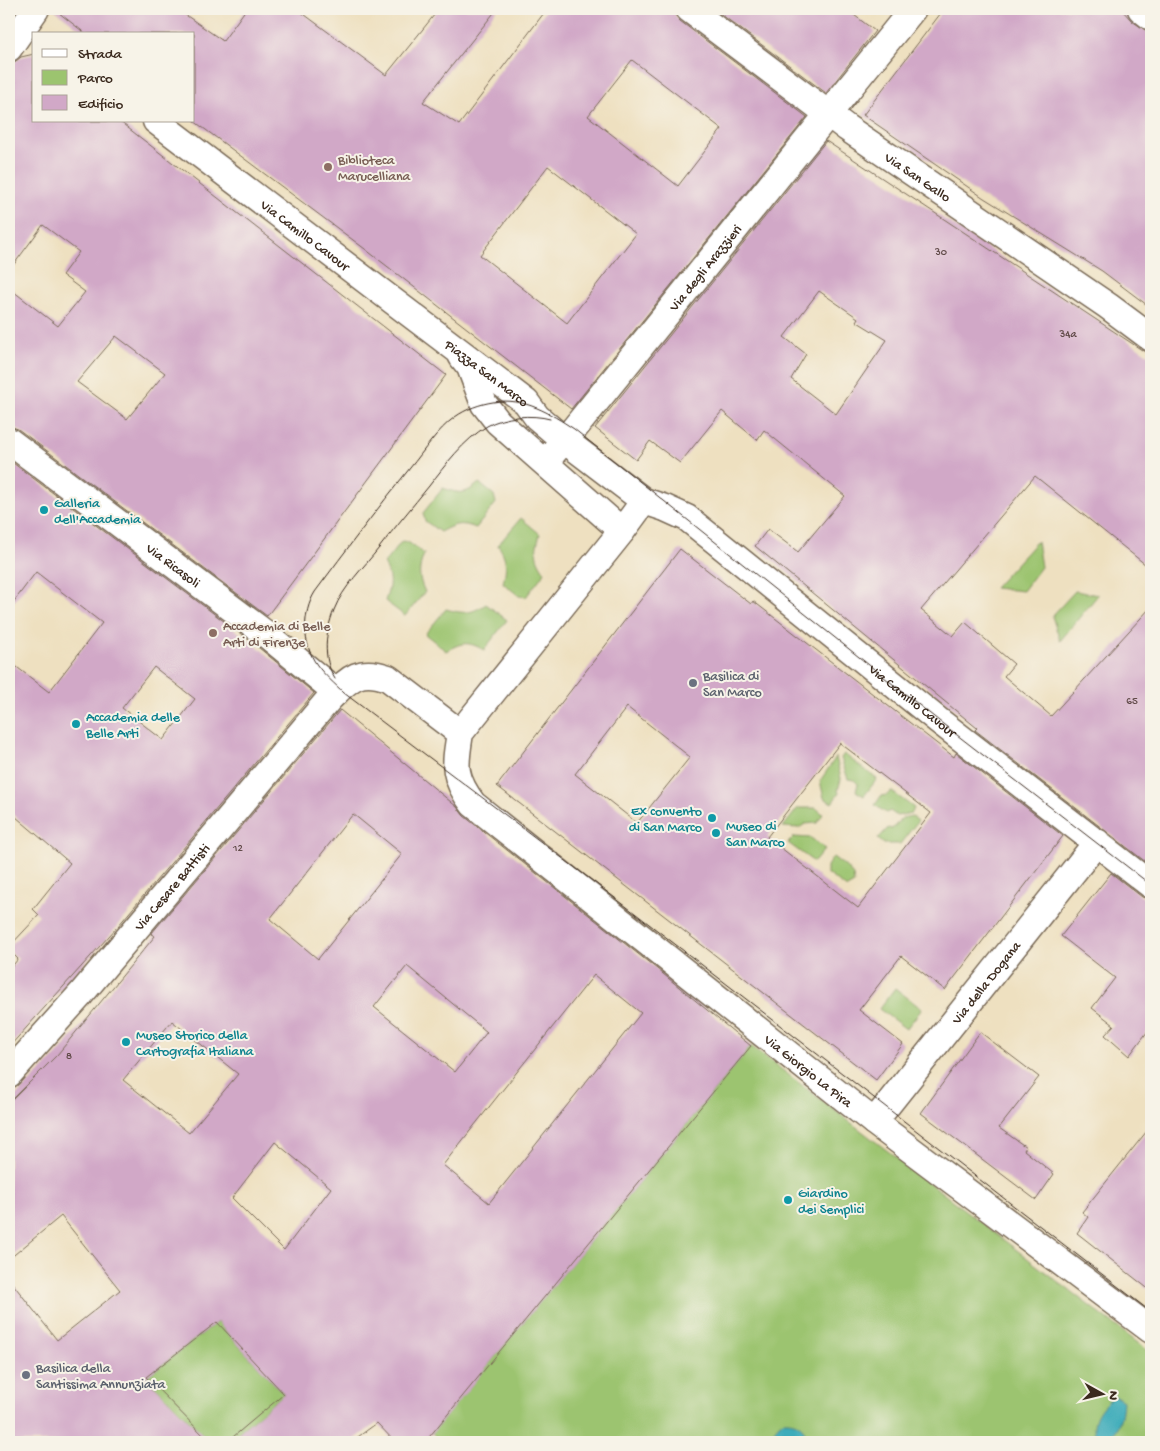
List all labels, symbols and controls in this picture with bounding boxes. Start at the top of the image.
legend [32,32,195,122]
text: Strada [78,46,123,64]
text: Parco [77,70,113,88]
text: Edificio [78,96,124,114]
street label: Via San Gallo [880,150,953,207]
place label: Biblioteca Marucelliana [337,153,412,186]
marker: Biblioteca Marucelliana [322,161,334,173]
street label: Via Camillo Cavour [255,197,353,277]
street label: Via degli Arazzieri [666,222,747,316]
house number: 30 [934,247,947,259]
house number: 34a [1058,329,1077,341]
street label: Piazza San Marco [440,337,531,412]
place label: Galleria dell'Accademia [54,496,142,529]
marker: Galleria dell'Accademia [38,504,50,516]
street label: Via Ricasoli [141,540,203,593]
place label: Accademia di Belle Arti di Firenze [223,619,331,652]
marker: Accademia di Belle Arti di Firenze [207,627,219,639]
street label: Via Camillo Cavour [864,661,960,743]
place label: Basilica di San Marco [702,669,762,702]
marker: Basilica di San Marco [687,677,699,689]
house number: 65 [1126,696,1138,708]
place label: Accademia delle Belle Arti [85,710,181,743]
marker: Accademia delle Belle Arti [70,718,82,730]
place label: Ex convento di San Marco [629,804,702,837]
marker: Ex convento di San Marco [706,812,718,824]
place label: Museo di San Marco [726,819,785,852]
marker: Museo di San Marco [710,827,722,839]
street label: Via Cesare Battisti [131,841,215,936]
house number: 12 [232,843,244,855]
street label: Via della Dogana [949,938,1026,1029]
place label: Museo Storico della Cartografia Italiana [136,1028,255,1061]
street label: Via Giorgio La Pira [759,1032,856,1113]
marker: Museo Storico della Cartografia Italiana [120,1036,132,1048]
house number: 8 [66,1051,72,1063]
place label: Giardino dei Semplici [798,1186,864,1219]
marker: Giardino dei Semplici [782,1194,794,1206]
place label: Basilica della Santissima Annunziata [35,1361,167,1394]
north arrow [1078,1368,1128,1418]
marker: Basilica della Santissima Annunziata [20,1369,32,1381]
text: N [1103,1390,1121,1401]

